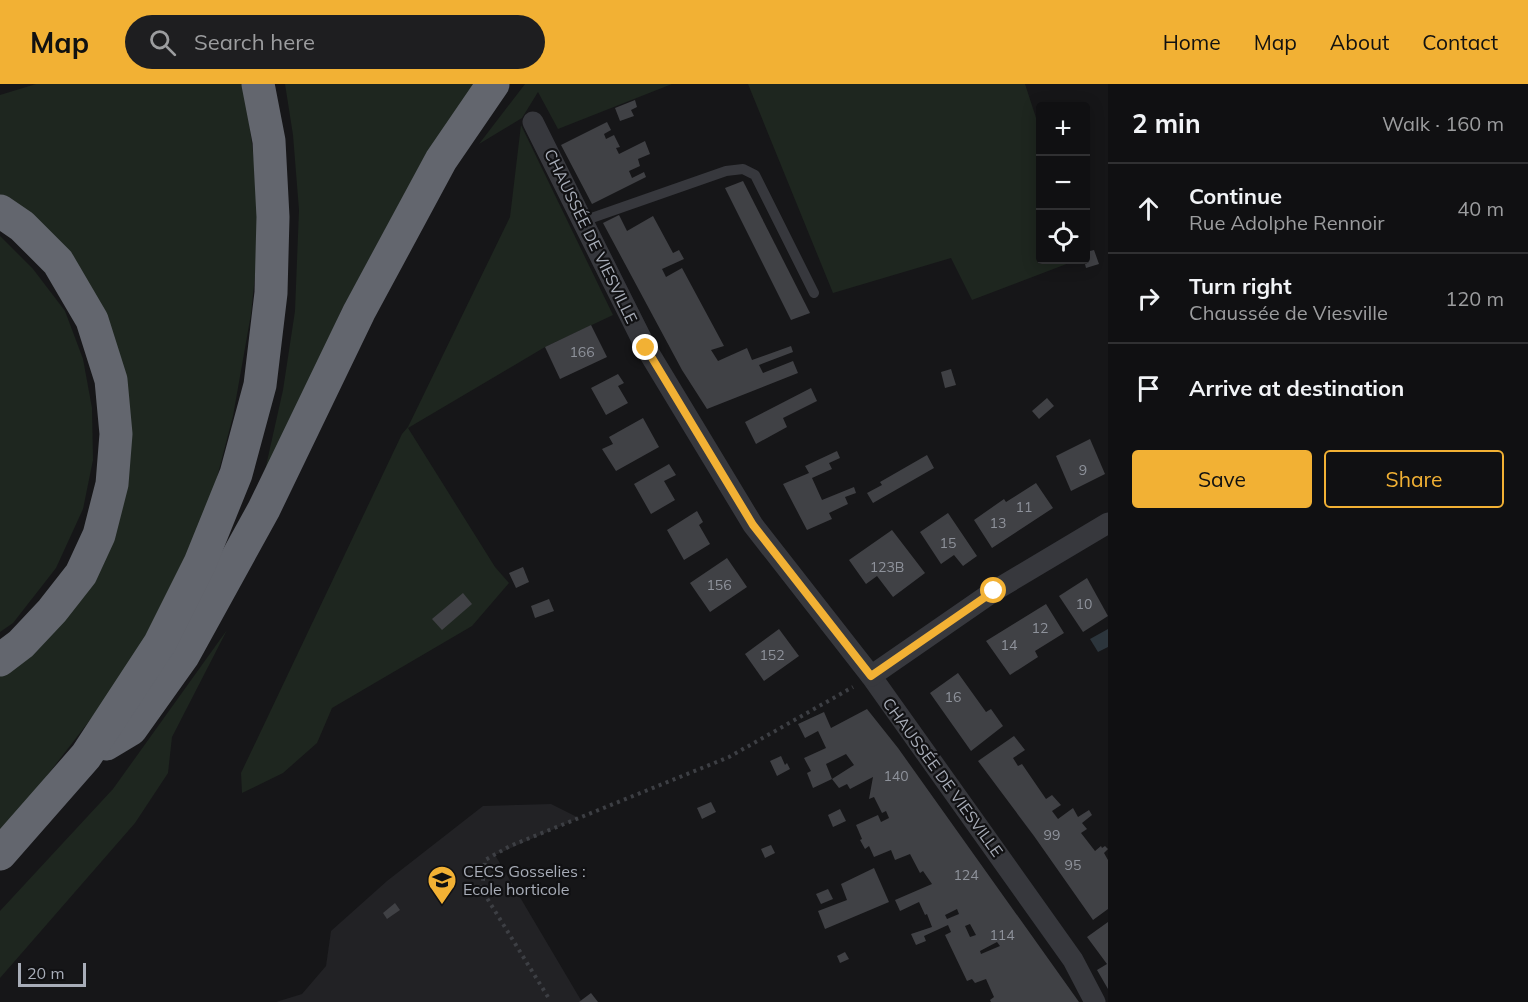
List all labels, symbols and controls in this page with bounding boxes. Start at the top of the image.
search box [125,15,545,69]
text: Map [30,25,89,60]
icon: search [146,26,179,59]
text: Search here [194,28,315,56]
text: Home [1163,29,1221,55]
text: Map [1254,29,1297,55]
text: About [1330,29,1389,55]
text: Contact [1422,29,1498,55]
map controls [1036,102,1090,264]
button: + [1036,102,1090,156]
text: 2 min [1132,107,1201,140]
text: Walk · 160 m [1382,111,1504,136]
street label: CHAUSSÉE DE VIESVILLE [540,146,642,326]
button: − [1036,156,1090,210]
text: Continue [1189,182,1282,210]
icon: ahead [1132,192,1165,225]
text: 40 m [1457,196,1504,221]
button: locate [1036,210,1090,264]
text: Rue Adolphe Rennoir [1189,210,1384,235]
text: Turn right [1189,272,1292,300]
icon: right [1132,282,1165,315]
text: 120 m [1445,286,1504,311]
text: Chaussée de Viesville [1189,300,1388,325]
route end [632,334,658,360]
house number: 166 [569,343,595,361]
icon: arrive [1132,372,1165,405]
text: Arrive at destination [1189,374,1404,402]
button: Save [1132,450,1312,508]
button: Share [1324,450,1504,508]
house number: 9 [1079,461,1087,479]
house number: 11 [1016,498,1032,516]
house number: 13 [990,514,1006,532]
house number: 15 [940,534,956,552]
house number: 123B [870,558,904,576]
house number: 156 [706,576,732,594]
route start [980,577,1006,603]
house number: 10 [1076,595,1092,613]
house number: 12 [1032,619,1048,637]
house number: 14 [1001,636,1018,654]
house number: 152 [759,646,785,664]
house number: 16 [945,688,961,706]
street label: CHAUSSÉE DE VIESVILLE [879,694,1007,860]
house number: 140 [883,767,909,785]
house number: 99 [1044,826,1060,844]
house number: 95 [1065,856,1081,874]
place label: CECS Gosselies : Ecole horticole [463,861,586,899]
school or university icon: CECS Gosselies : Ecole horticole [426,864,458,906]
house number: 124 [953,866,979,884]
house number: 114 [989,926,1015,944]
scale bar [18,960,86,988]
text: 20 m [27,963,64,983]

